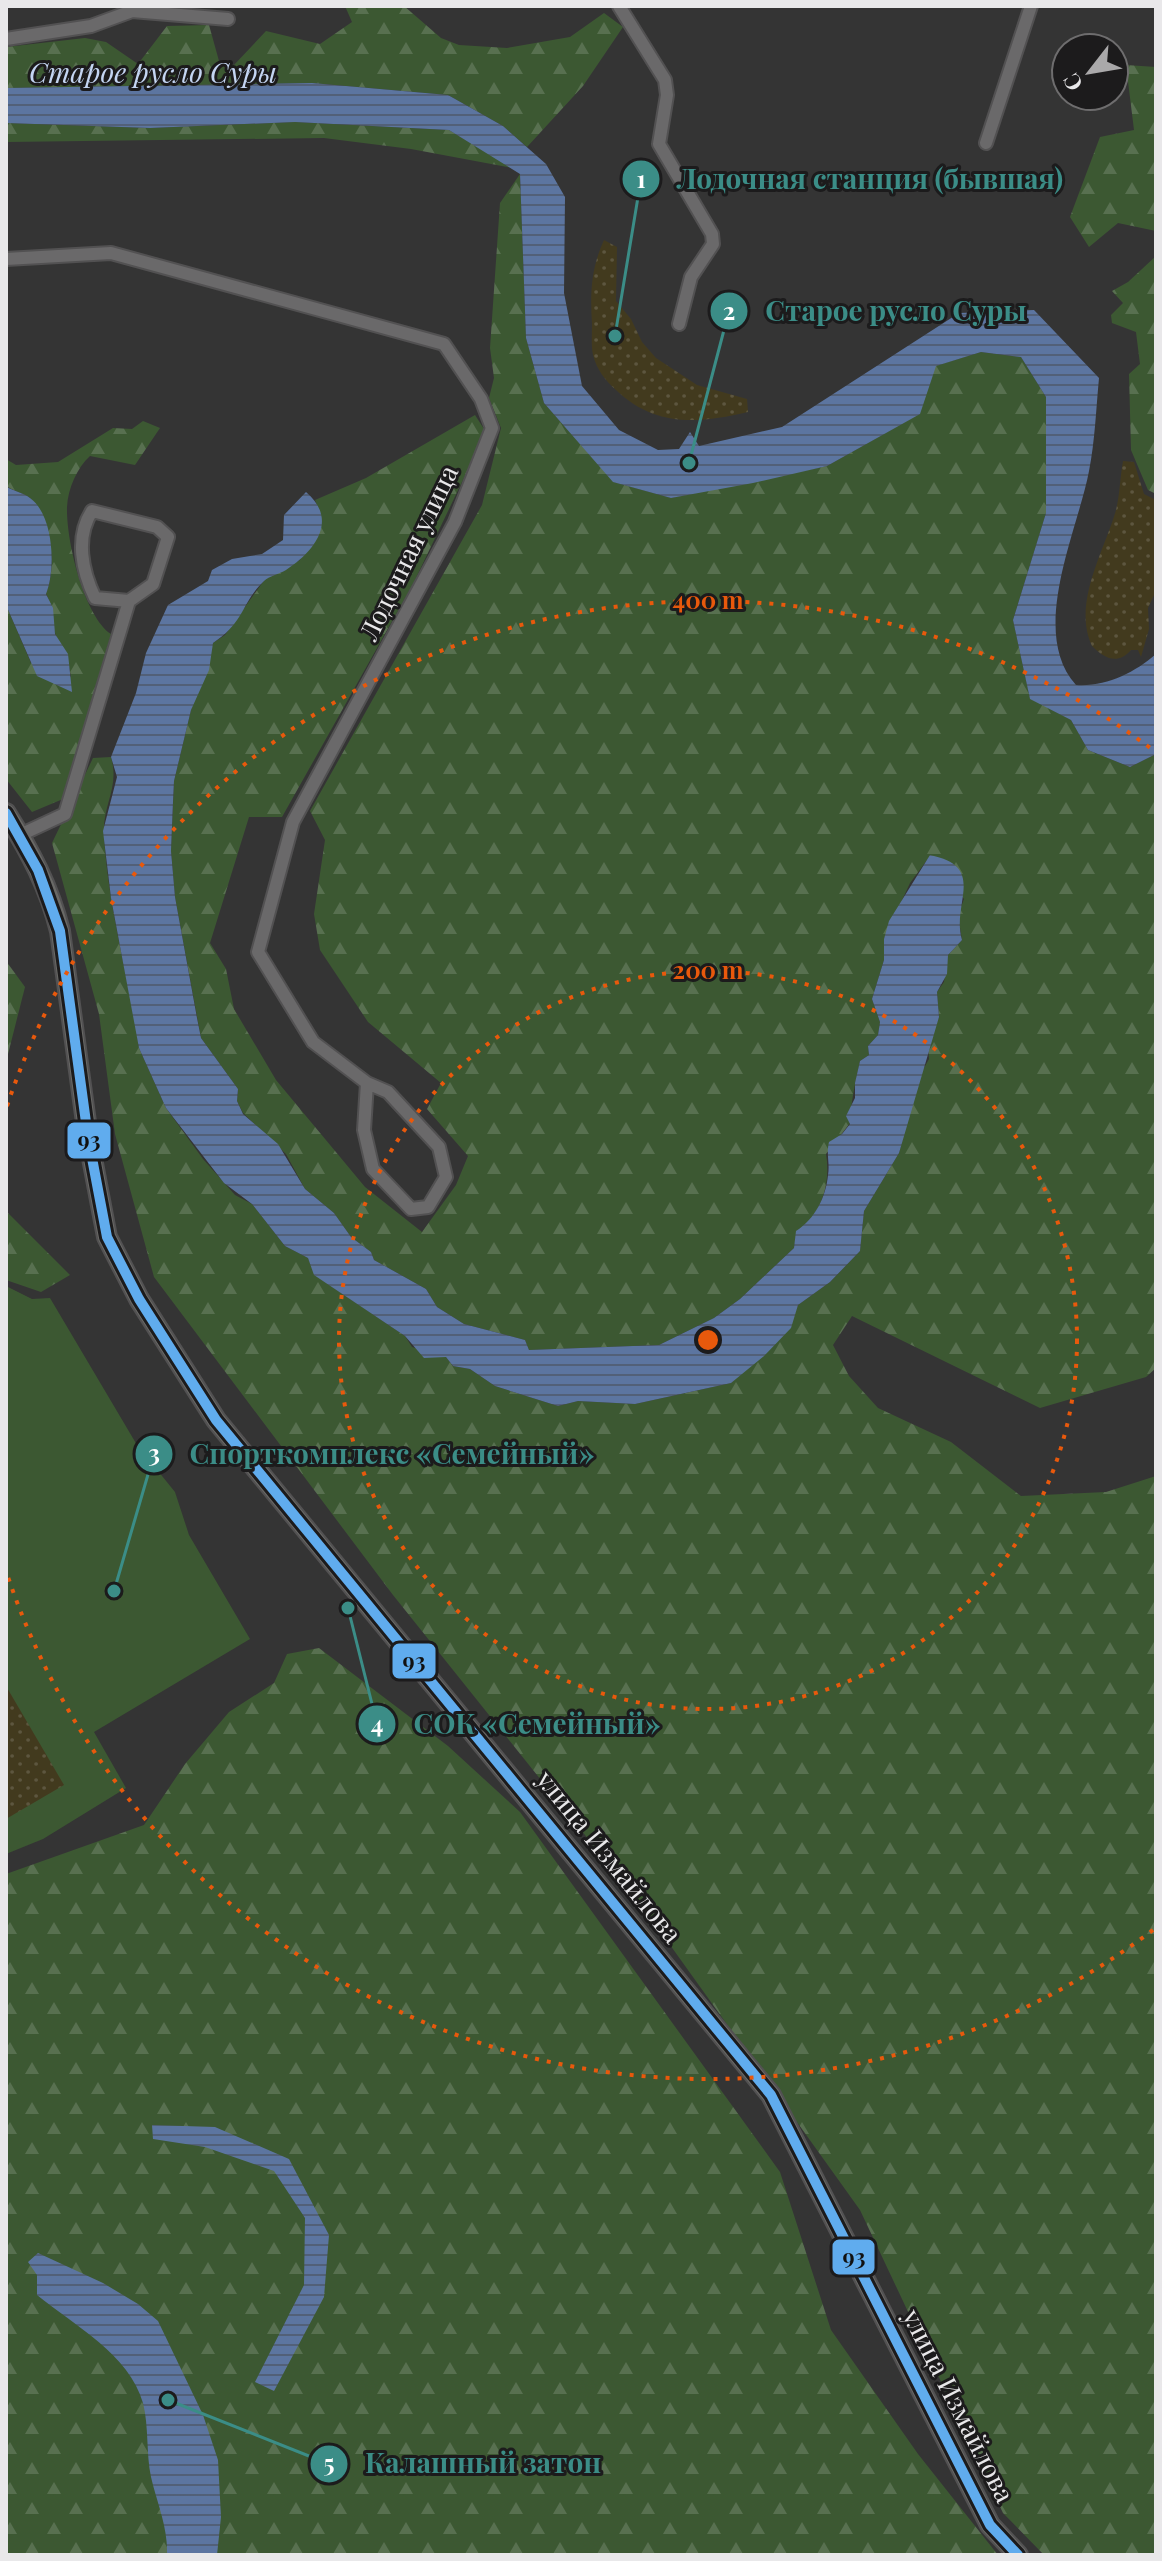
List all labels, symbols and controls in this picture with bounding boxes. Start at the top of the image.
north arrow [1050,32,1130,112]
water label: Старое русло Суры [29,53,277,90]
text: С [1055,68,1089,97]
callout: Лодочная станция (бывшая) [621,153,1079,205]
text: Лодочная станция (бывшая) [676,159,1063,196]
text: 1 [636,162,646,194]
callout: Старое русло Суры [709,285,1042,337]
text: Старое русло Суры [765,291,1027,328]
text: 2 [723,294,735,326]
street label: Лодочная улица [350,459,465,647]
text: 400 m [673,583,744,615]
text: 200 m [673,953,744,985]
line badge: 93 [66,1121,112,1160]
text: 93 [78,1124,100,1154]
centre of rings [694,1326,722,1354]
callout: Спорткомплекс «Семейный» [134,1428,611,1480]
text: Спорткомплекс «Семейный» [190,1434,594,1471]
text: 3 [148,1436,160,1468]
line badge: 93 [391,1642,437,1680]
text: 93 [403,1645,425,1675]
callout: СОК «Семейный» [357,1698,676,1750]
text: СОК «Семейный» [414,1704,660,1741]
text: 4 [371,1707,383,1739]
street label: улица Измайлова [529,1762,691,1950]
line badge: 93 [831,2238,876,2276]
text: 93 [843,2241,865,2271]
street label: улица Измайлова [895,2302,1023,2508]
callout: Калашный затон [309,2438,617,2490]
text: Калашный затон [365,2443,601,2480]
text: 5 [323,2446,335,2478]

